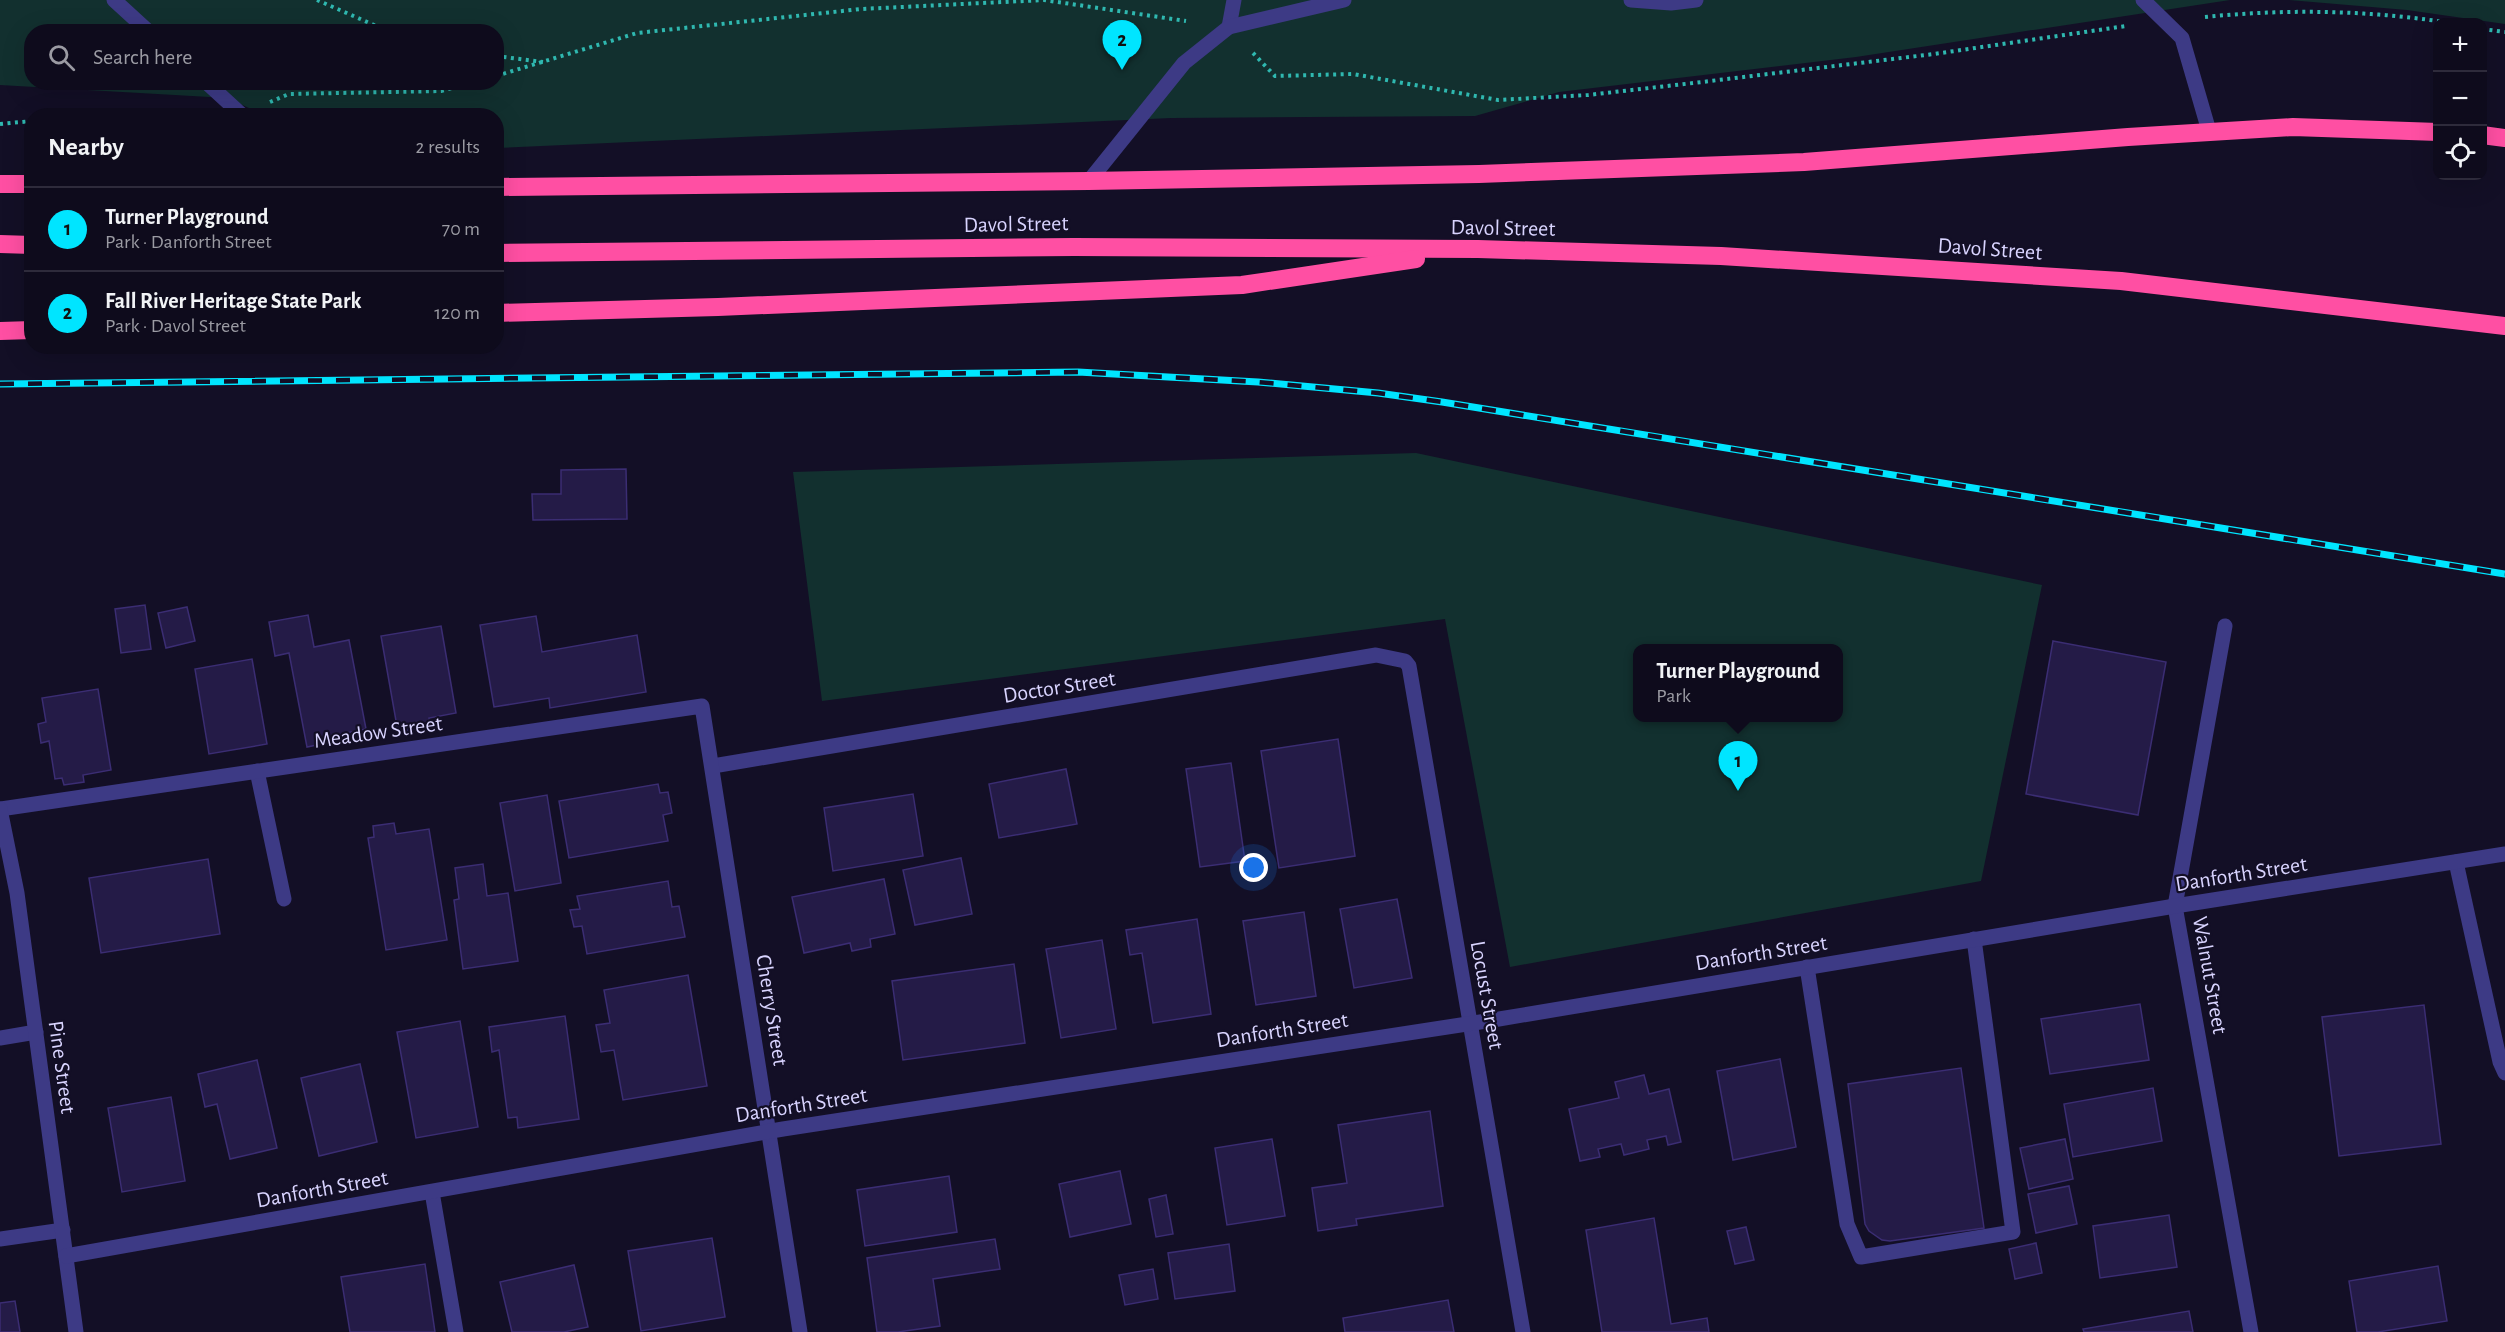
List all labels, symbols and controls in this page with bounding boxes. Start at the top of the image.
map controls [2433,18,2487,180]
button: + [2433,18,2487,72]
pin: 2 [1102,20,1142,70]
search box [24,24,504,90]
icon: search [45,41,78,74]
text: Search here [93,46,192,68]
button: − [2433,72,2487,126]
button: locate [2433,126,2487,180]
text: Nearby [48,134,124,160]
text: 2 results [416,137,480,157]
text: Turner Playground [105,206,268,228]
street label: Davol Street [963,212,1069,236]
street label: Davol Street [1450,216,1556,240]
text: 1 [64,219,71,239]
text: 70 m [442,219,480,239]
text: Park · Danforth Street [105,232,272,252]
street label: Davol Street [1937,234,2043,264]
text: Fall River Heritage State Park [105,290,361,312]
text: 2 [63,303,72,323]
text: 120 m [434,303,480,323]
text: Park · Davol Street [105,316,246,336]
popup [1633,644,1843,722]
text: Turner Playground [1656,660,1820,682]
street label: Doctor Street [1001,667,1117,707]
text: Park [1656,686,1691,706]
street label: Meadow Street [313,712,444,752]
pin: 1 [1718,742,1758,791]
your location [1239,853,1268,882]
street label: Danforth Street [2174,853,2309,895]
street label: Walnut Street [2189,915,2231,1036]
street label: Danforth Street [1694,932,1829,974]
street label: Locust Street [1467,939,1507,1051]
street label: Cherry Street [752,953,792,1067]
street label: Danforth Street [1215,1009,1350,1051]
street label: Pine Street [45,1019,79,1115]
street label: Danforth Street [734,1084,869,1126]
street label: Danforth Street [255,1167,390,1211]

